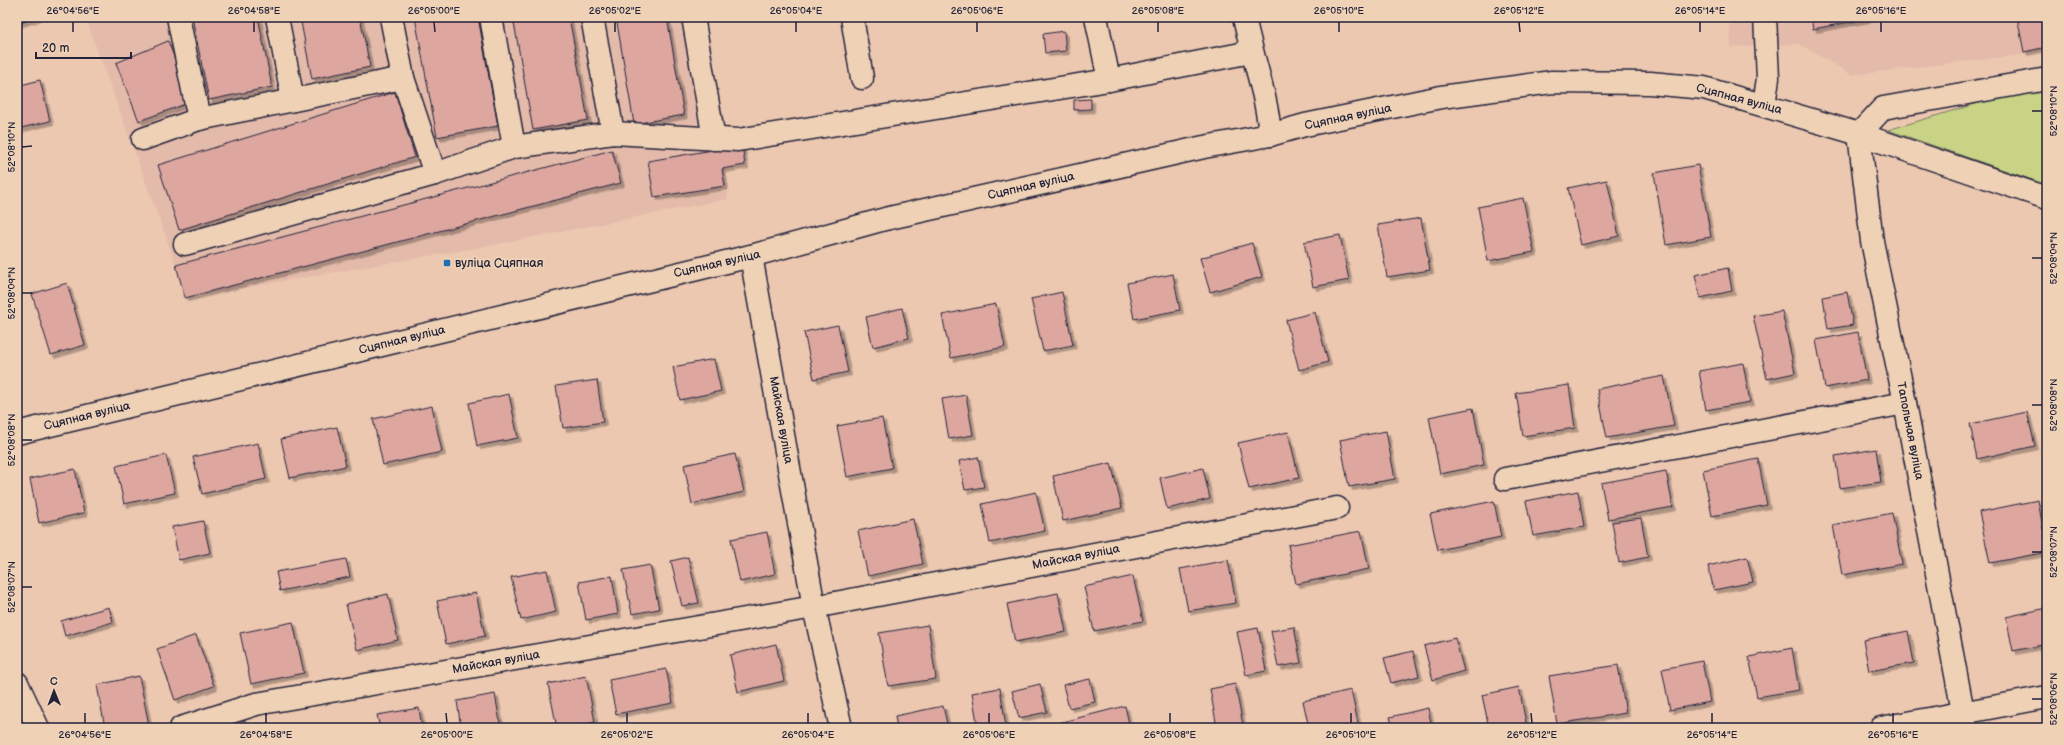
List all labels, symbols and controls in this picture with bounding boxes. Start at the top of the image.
text: 26°04'56"E [47,5,100,17]
text: 26°04'58"E [228,5,281,17]
text: 26°05'00"E [408,5,461,17]
text: 26°05'02"E [589,5,642,17]
text: 26°05'04"E [770,5,823,17]
text: 26°05'06"E [951,5,1004,17]
text: 26°05'08"E [1132,5,1185,17]
text: 26°05'10"E [1314,5,1365,17]
text: 26°05'12"E [1494,5,1545,17]
text: 26°05'14"E [1675,5,1726,17]
text: 26°05'16"E [1856,5,1907,17]
scale bar [36,34,131,60]
text: 20 m [42,41,69,56]
street label: Сцяпная вуліца [1694,80,1784,118]
text: 52°08'10"N [2048,86,2060,136]
street label: Сцяпная вуліца [1303,100,1393,134]
text: 52°08'10"N [6,122,18,172]
street label: Сцяпная вуліца [986,169,1076,203]
text: 52°08'09"N [2048,232,2060,284]
street label: Сцяпная вуліца [672,247,762,281]
place label: вуліца Сцяпная [455,256,544,271]
marker: вуліца Сцяпная [442,258,452,268]
text: 52°08'09"N [6,267,18,319]
street label: Сцяпная вуліца [357,322,447,358]
street label: Майская вуліца [766,375,796,465]
text: 52°08'08"N [2048,379,2060,431]
street label: Тапольная вуліца [1893,381,1927,481]
street label: Сцяпная вуліца [42,398,132,434]
text: 52°08'08"N [6,414,18,466]
text: 52°08'07"N [2048,526,2060,578]
street label: Майская вуліца [1031,541,1121,573]
text: 52°08'07"N [6,561,18,613]
street label: Майская вуліца [451,647,541,677]
north arrow [34,671,74,711]
text: 52°08'06"N [2048,672,2060,726]
text: С [50,675,58,688]
text: 26°04'56"E [59,729,112,741]
text: 26°04'58"E [240,729,293,741]
text: 26°05'00"E [421,729,474,741]
text: 26°05'02"E [601,729,654,741]
text: 26°05'04"E [782,729,835,741]
text: 26°05'06"E [963,729,1016,741]
text: 26°05'08"E [1144,729,1197,741]
text: 26°05'10"E [1326,729,1377,741]
text: 26°05'12"E [1507,729,1558,741]
text: 26°05'14"E [1687,729,1738,741]
text: 26°05'16"E [1868,729,1919,741]

